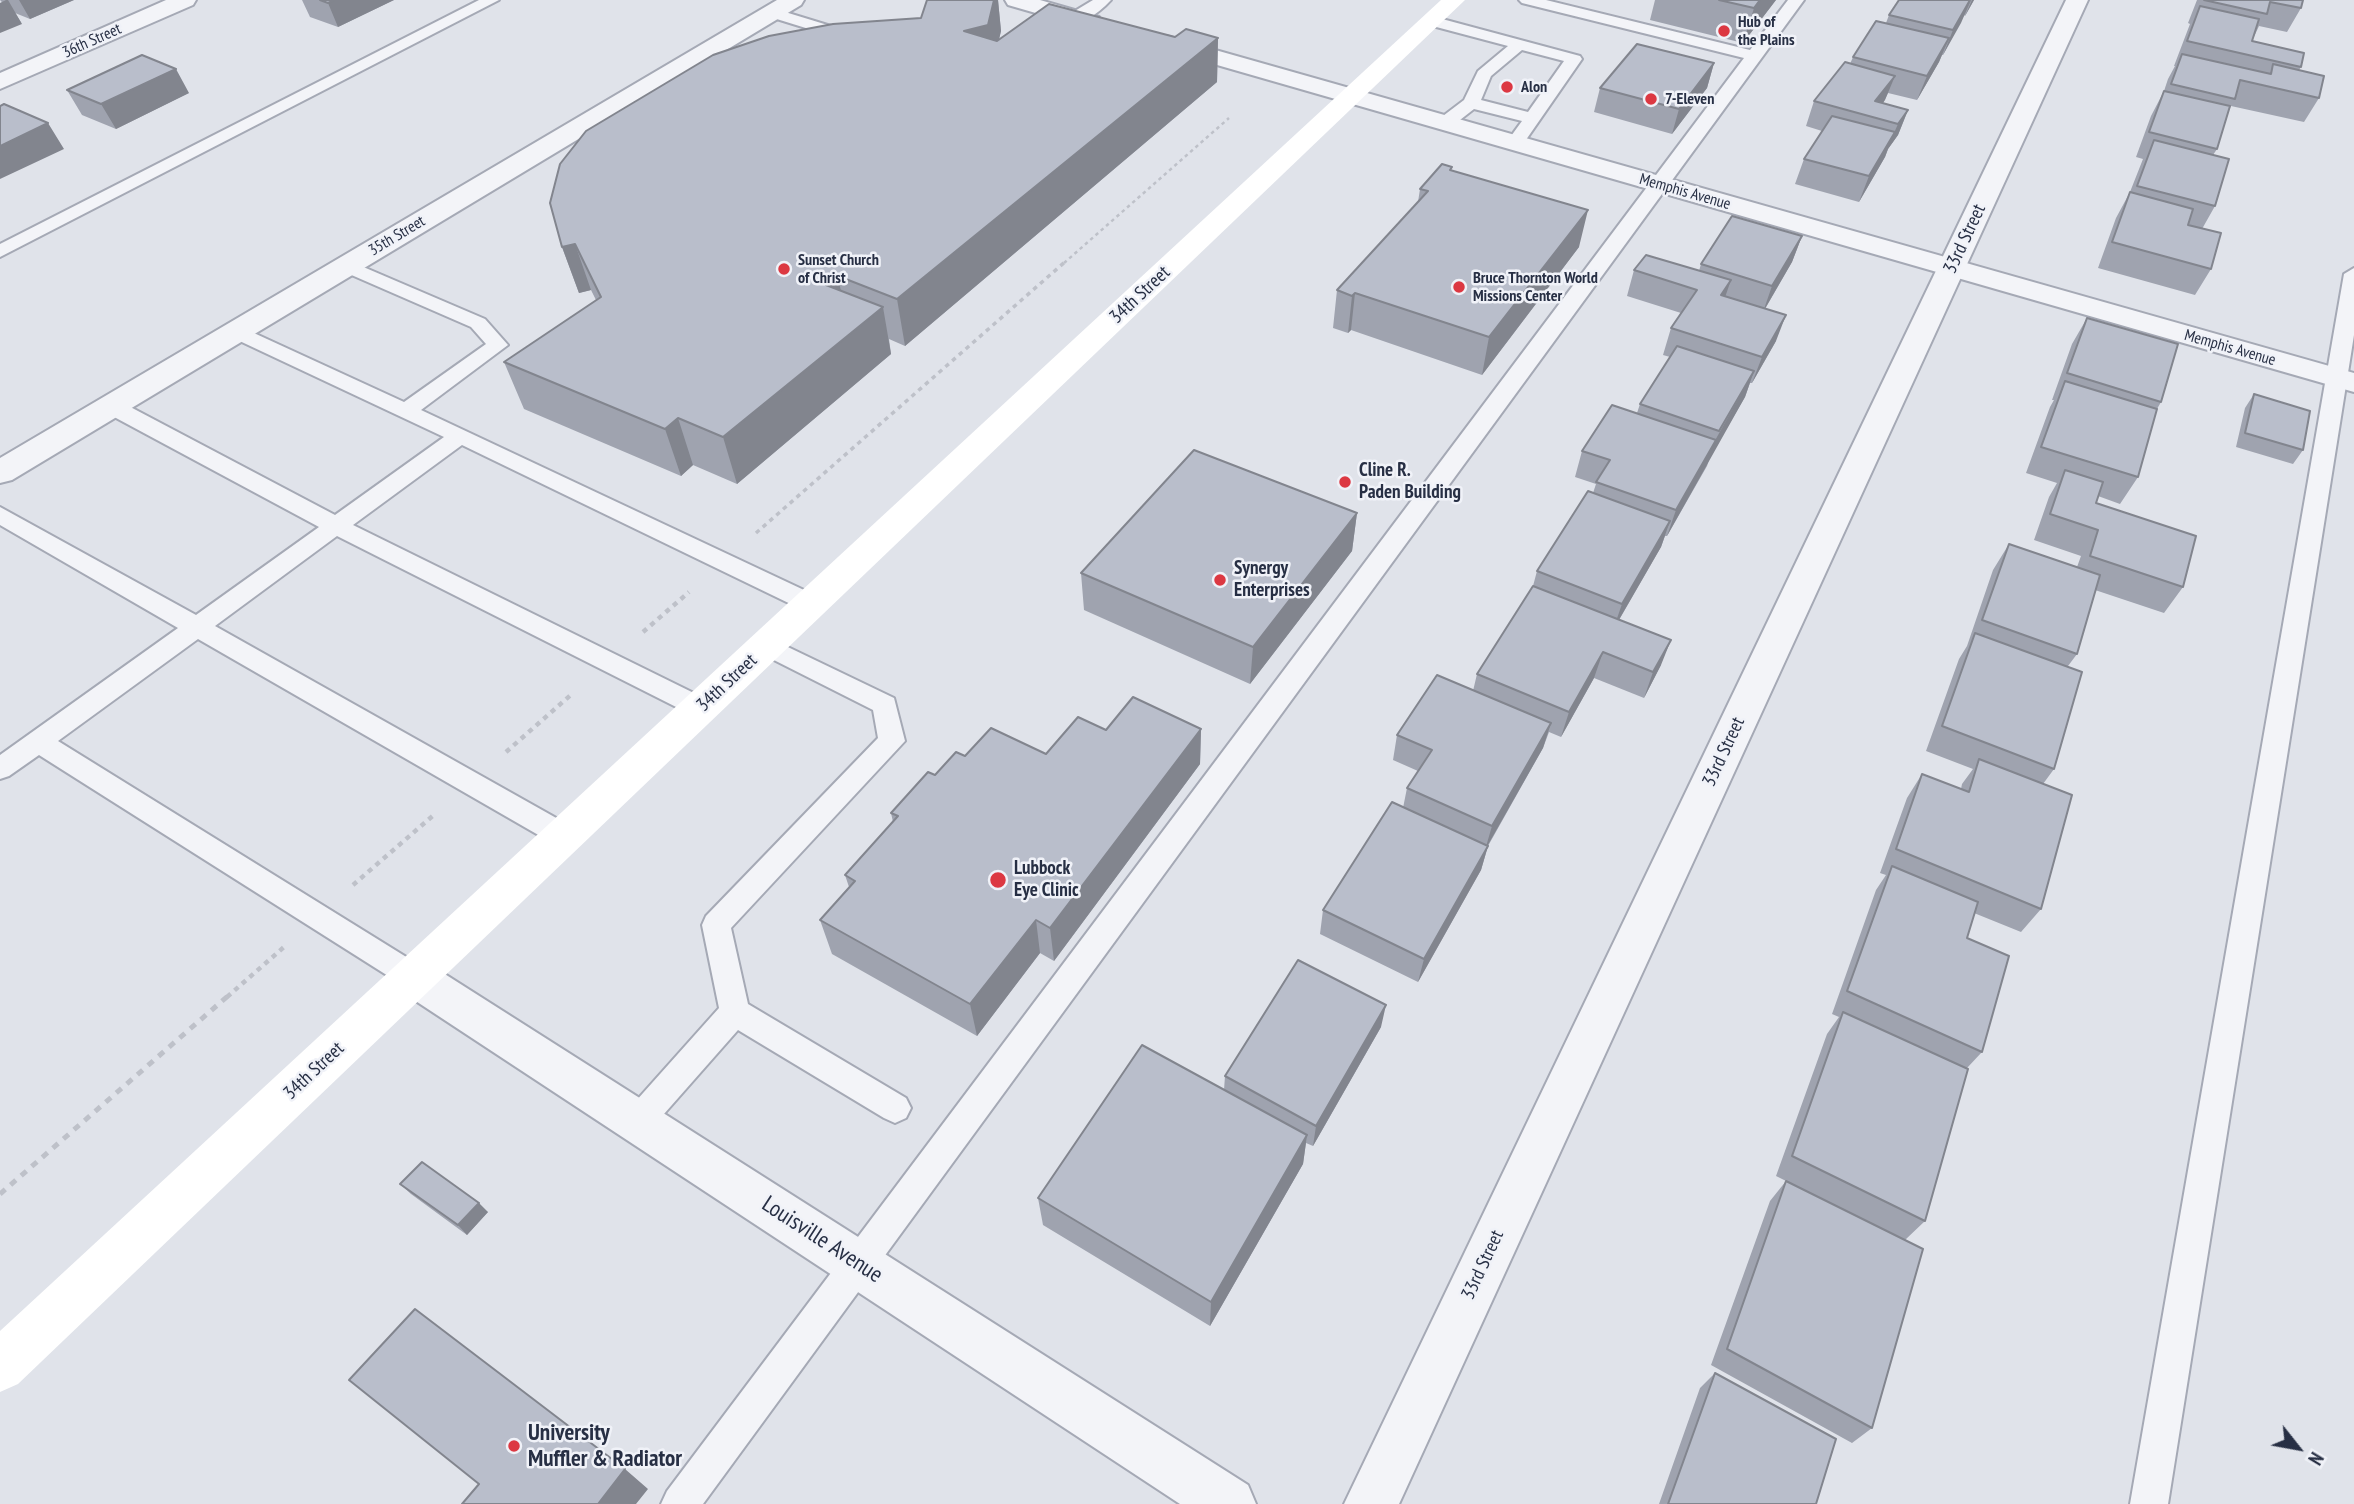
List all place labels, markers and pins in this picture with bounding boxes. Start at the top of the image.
place label: Hub of the Plains [1738,12,1794,50]
marker: Hub of the Plains [1716,23,1732,39]
place label: Alon [1521,77,1547,97]
marker: Alon [1499,79,1515,95]
place label: 7-Eleven [1665,89,1714,109]
marker: 7-Eleven [1643,91,1659,107]
place label: Sunset Church of Christ [798,250,879,288]
marker: Sunset Church of Christ [776,261,792,277]
place label: Bruce Thornton World Missions Center [1473,268,1598,306]
marker: Bruce Thornton World Missions Center [1451,279,1467,295]
place label: Cline R. Paden Building [1359,460,1461,504]
marker: Cline R. Paden Building [1337,474,1353,490]
place label: Synergy Enterprises [1234,558,1310,602]
marker: Synergy Enterprises [1212,572,1228,588]
place label: Lubbock Eye Clinic [1014,858,1079,902]
marker: Lubbock Eye Clinic [988,870,1008,890]
place label: University Muffler & Radiator [528,1419,682,1473]
marker: University Muffler & Radiator [506,1438,522,1454]

